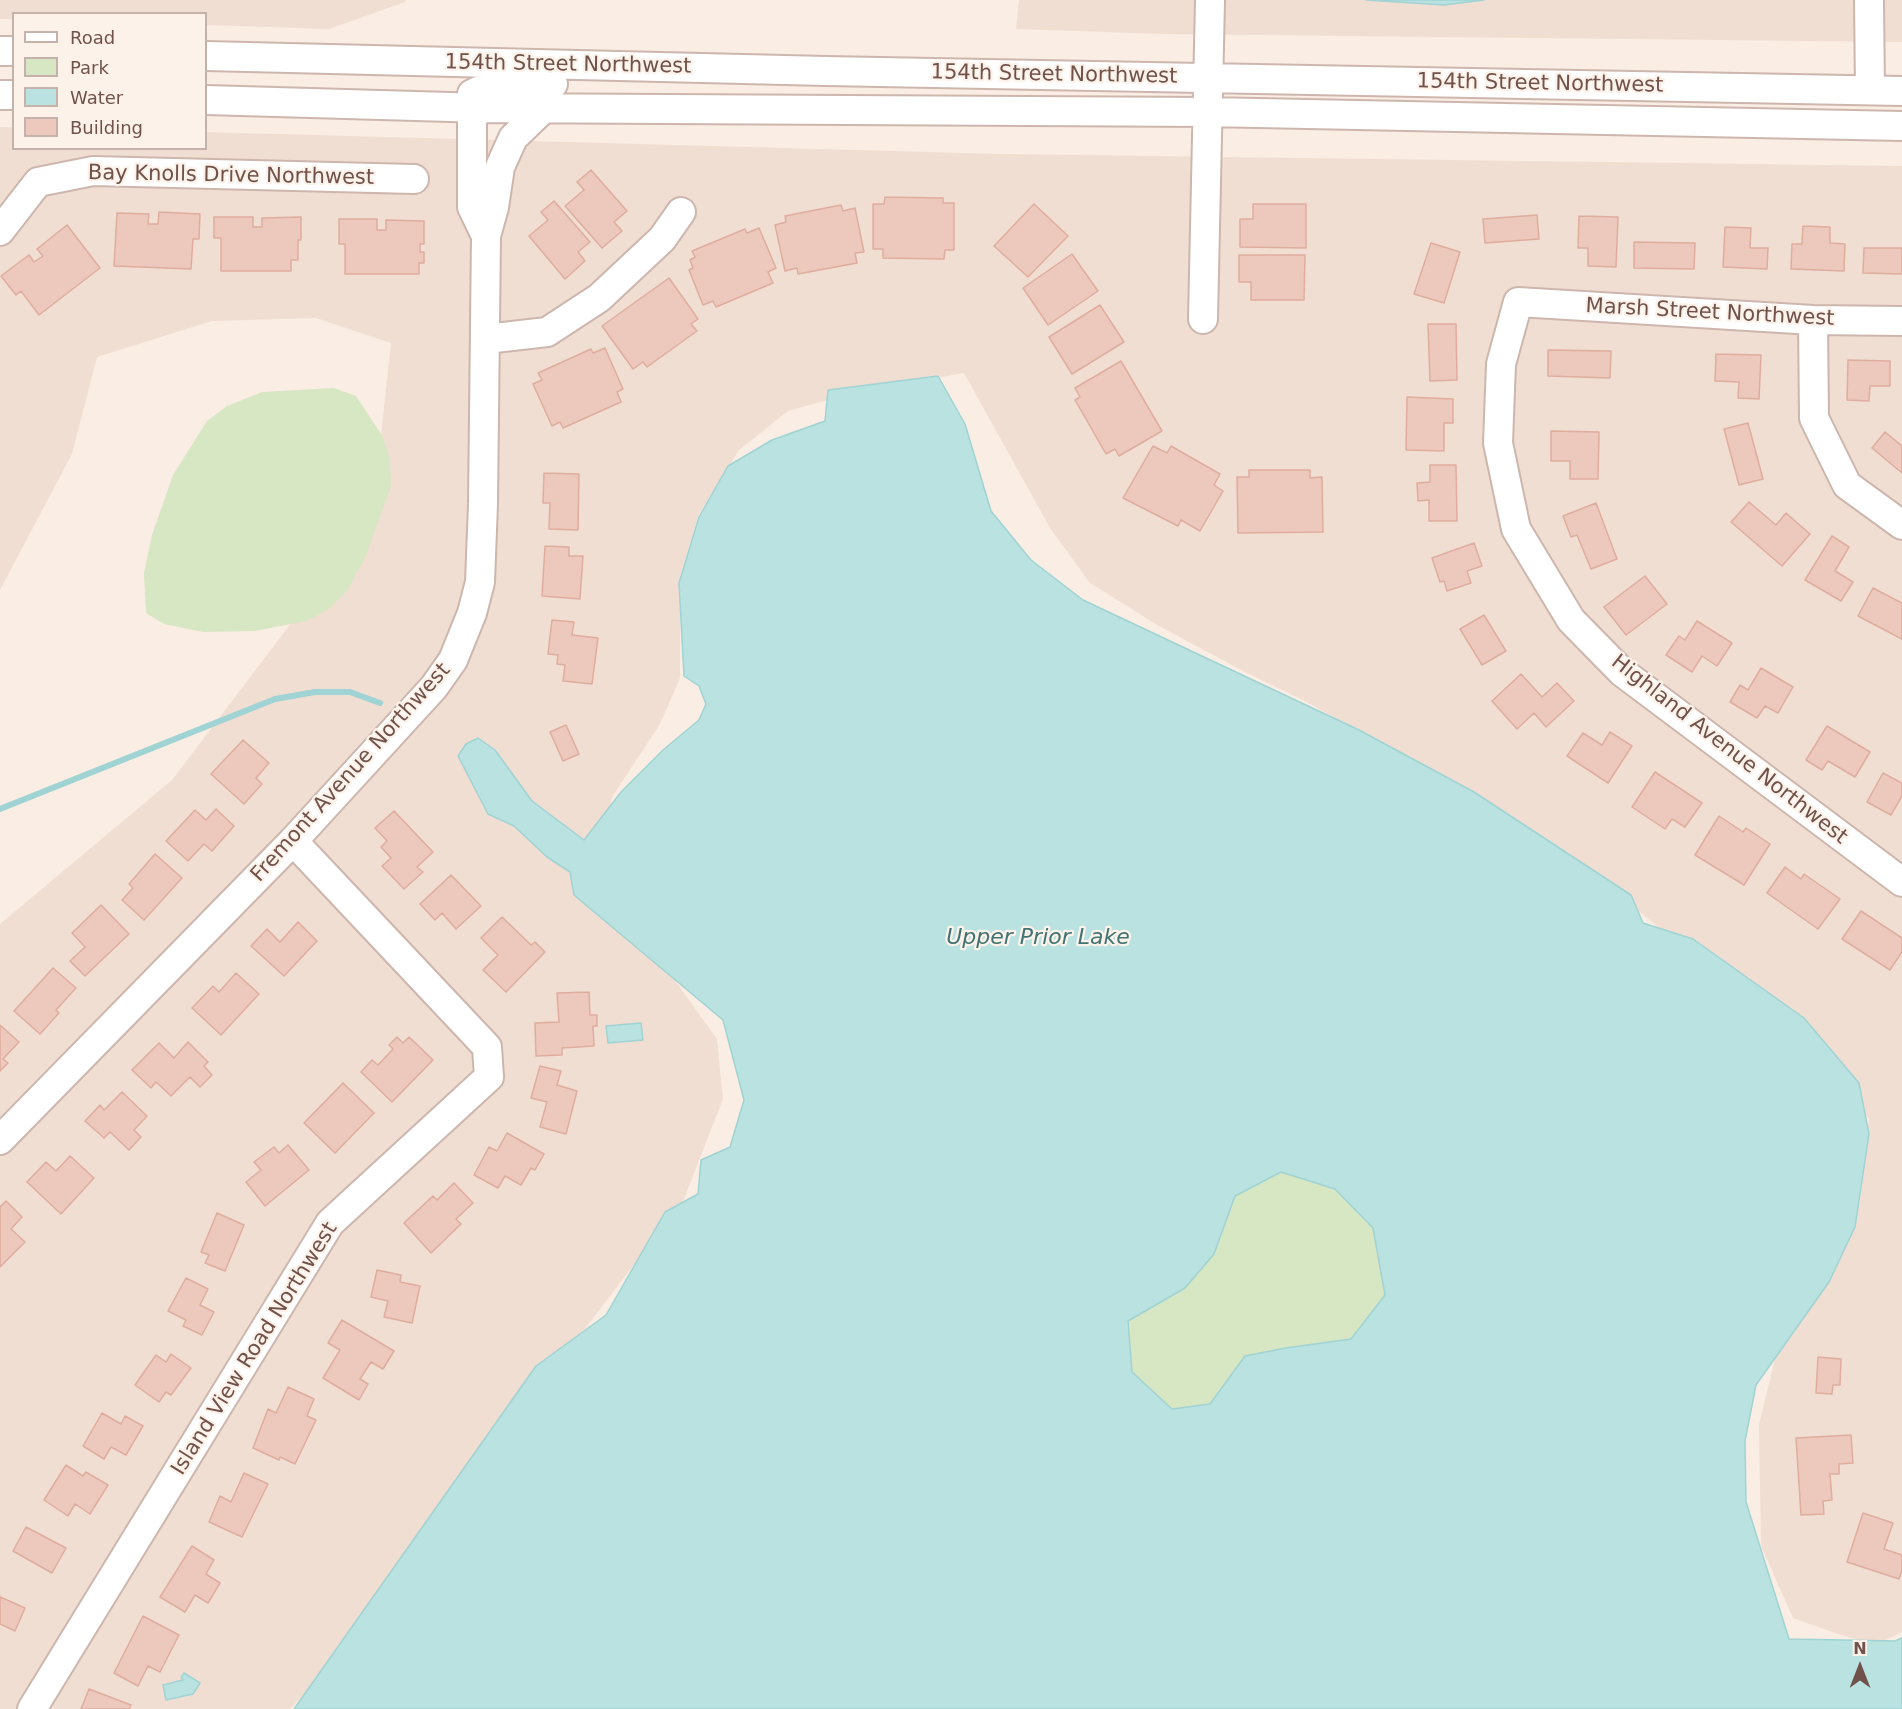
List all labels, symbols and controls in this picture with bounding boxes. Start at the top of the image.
legend [12,12,207,150]
text: Road [70,27,115,48]
street label: 154th Street Northwest [444,50,692,80]
text: Park [70,57,109,78]
street label: 154th Street Northwest [930,60,1178,90]
street label: 154th Street Northwest [1416,69,1664,99]
text: Water [70,87,123,108]
text: Building [70,117,143,138]
street label: Bay Knolls Drive Northwest [88,161,374,191]
street label: Marsh Street Northwest [1585,294,1835,332]
street label: Highland Avenue Northwest [1606,650,1852,850]
street label: Fremont Avenue Northwest [246,658,456,888]
water label: Upper Prior Lake [946,925,1130,951]
street label: Island View Road Northwest [167,1218,343,1480]
north arrow [1830,1637,1890,1697]
text: N [1853,1639,1867,1658]

